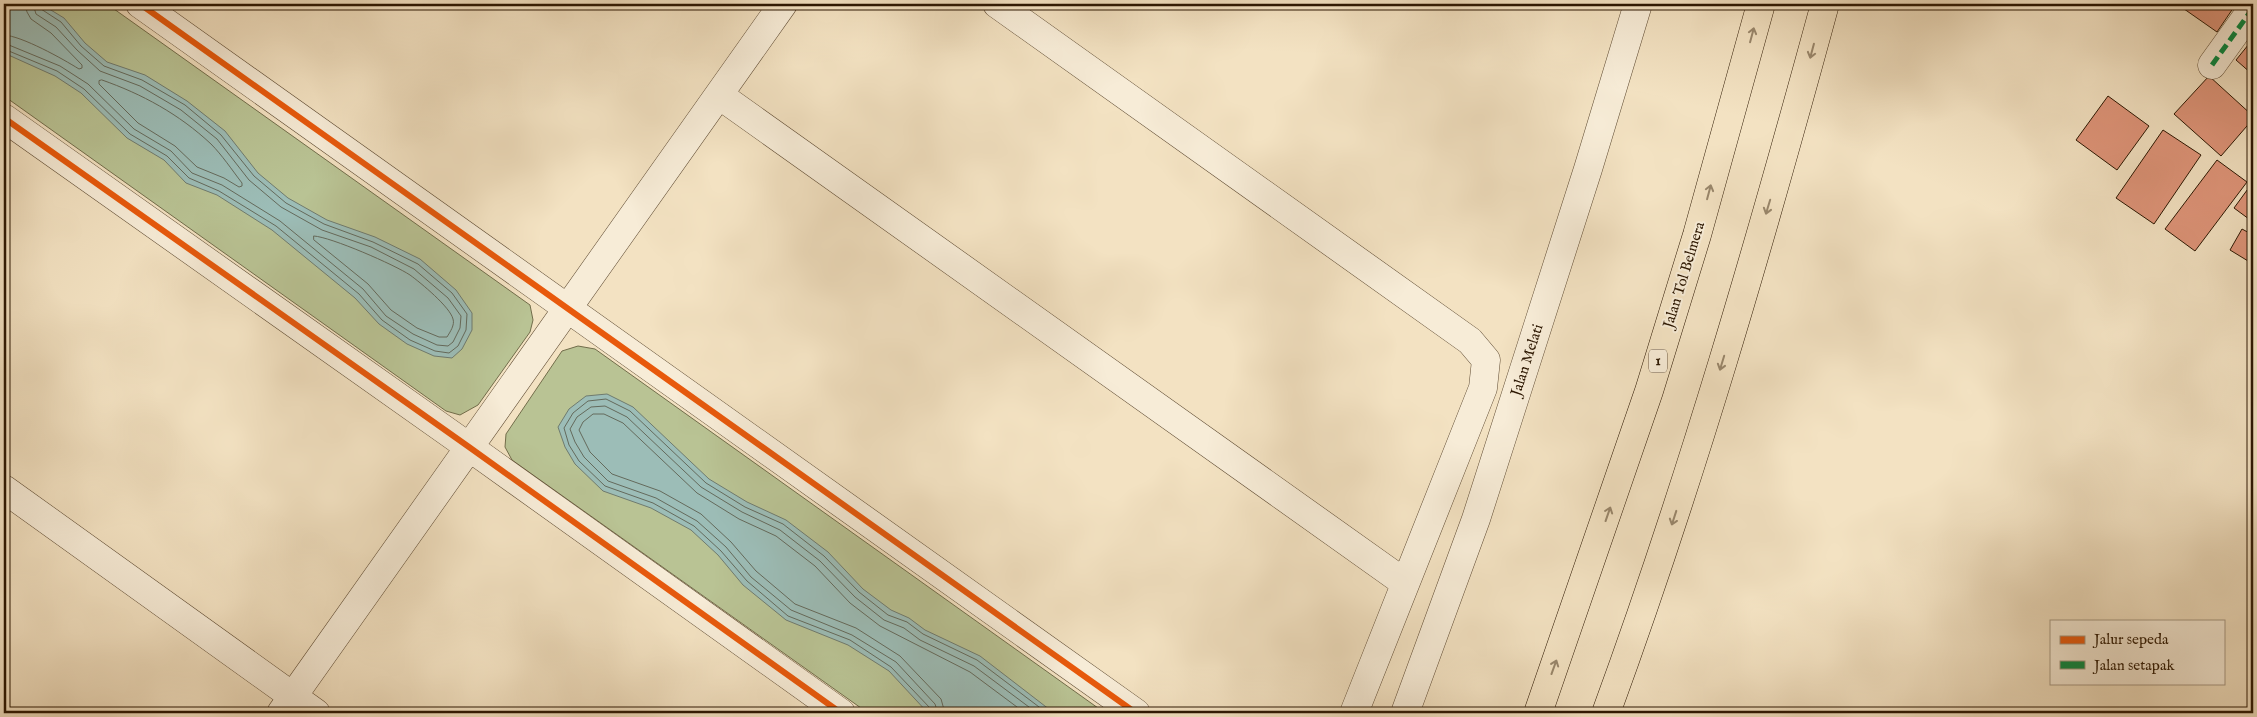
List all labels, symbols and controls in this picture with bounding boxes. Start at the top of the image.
one-way arrow [1748,28,1757,44]
one-way arrow [1807,42,1816,58]
one-way arrow [1705,184,1714,200]
one-way arrow [1763,199,1773,215]
street label: Jalan Tol Belmera [1658,219,1709,332]
street label: Jalan Melati [1506,322,1548,400]
road number: 1 [1649,350,1667,372]
one-way arrow [1717,355,1726,371]
one-way arrow [1603,506,1613,522]
one-way arrow [1669,510,1678,526]
legend [2050,620,2224,684]
text: Jalur sepeda [2092,630,2169,649]
text: Jalan setapak [2092,656,2175,675]
one-way arrow [1550,660,1559,676]

